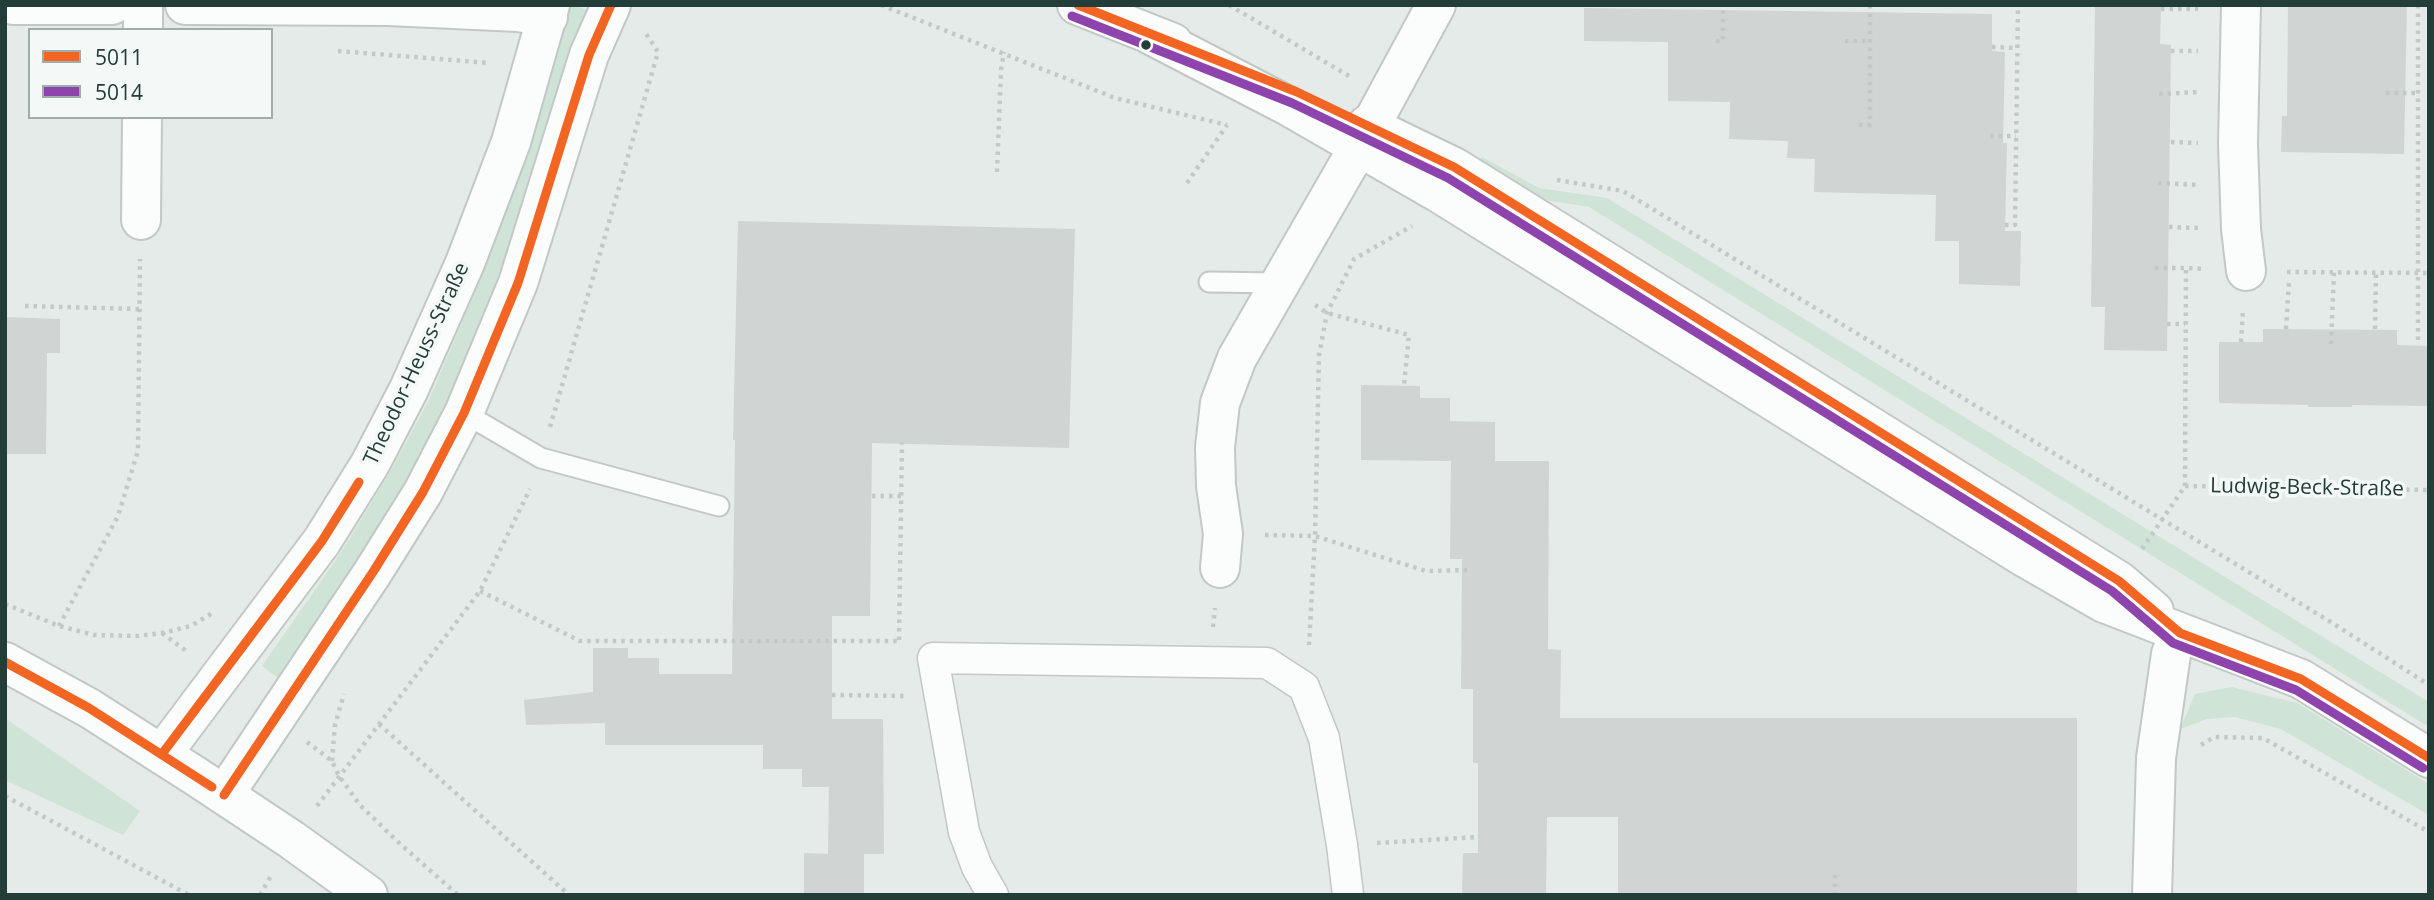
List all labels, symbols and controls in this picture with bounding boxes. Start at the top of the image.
legend [28,28,273,119]
unlabelled marker [1139,38,1153,52]
text: 5011 [95,43,143,71]
text: 5014 [95,78,143,106]
street label: Theodor-Heuss-Straße [359,259,475,469]
street label: Ludwig-Beck-Straße [2210,474,2404,502]

